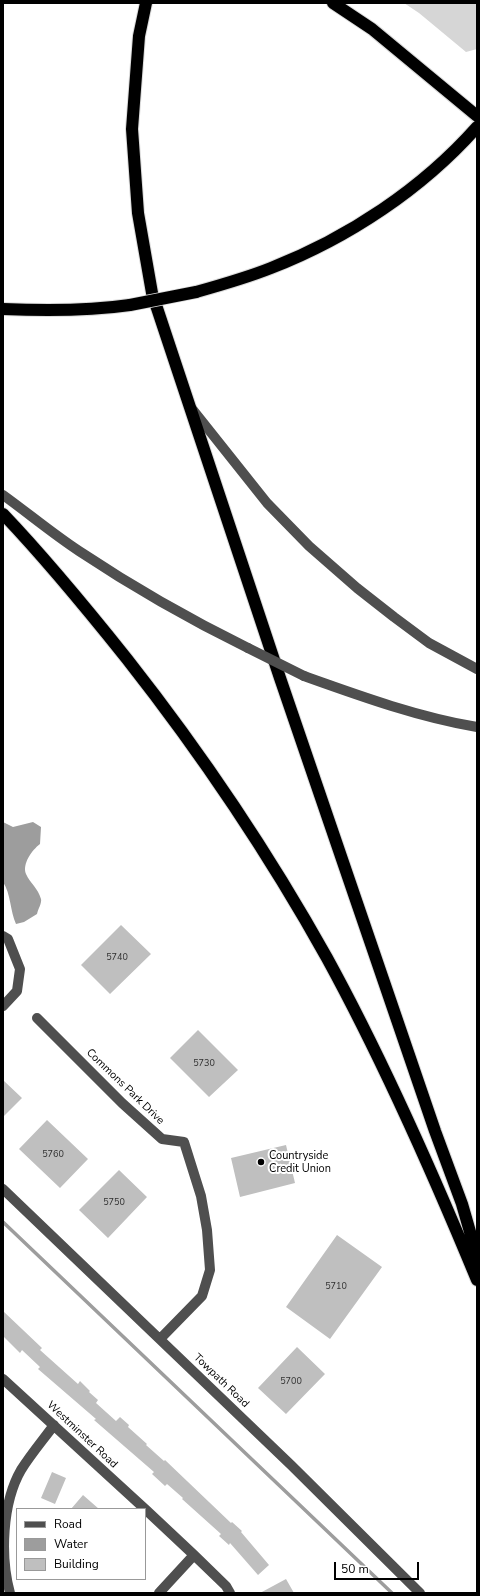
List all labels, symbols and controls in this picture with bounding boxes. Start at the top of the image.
house number: 5740 [106,953,128,963]
street label: Commons Park Drive [83,1046,167,1128]
house number: 5730 [193,1059,215,1069]
place label: Countryside Credit Union [269,1149,331,1175]
house number: 5760 [42,1150,64,1160]
marker: Countryside Credit Union [256,1157,266,1167]
house number: 5750 [103,1198,125,1208]
house number: 5710 [325,1282,347,1292]
street label: Towpath Road [191,1351,251,1411]
house number: 5700 [280,1377,302,1387]
street label: Westminster Road [44,1399,120,1471]
legend [16,1508,146,1580]
text: Road [54,1516,82,1532]
text: Water [54,1536,88,1552]
scale bar [336,1554,421,1580]
text: Building [54,1556,99,1572]
text: 50 m [341,1561,369,1577]

